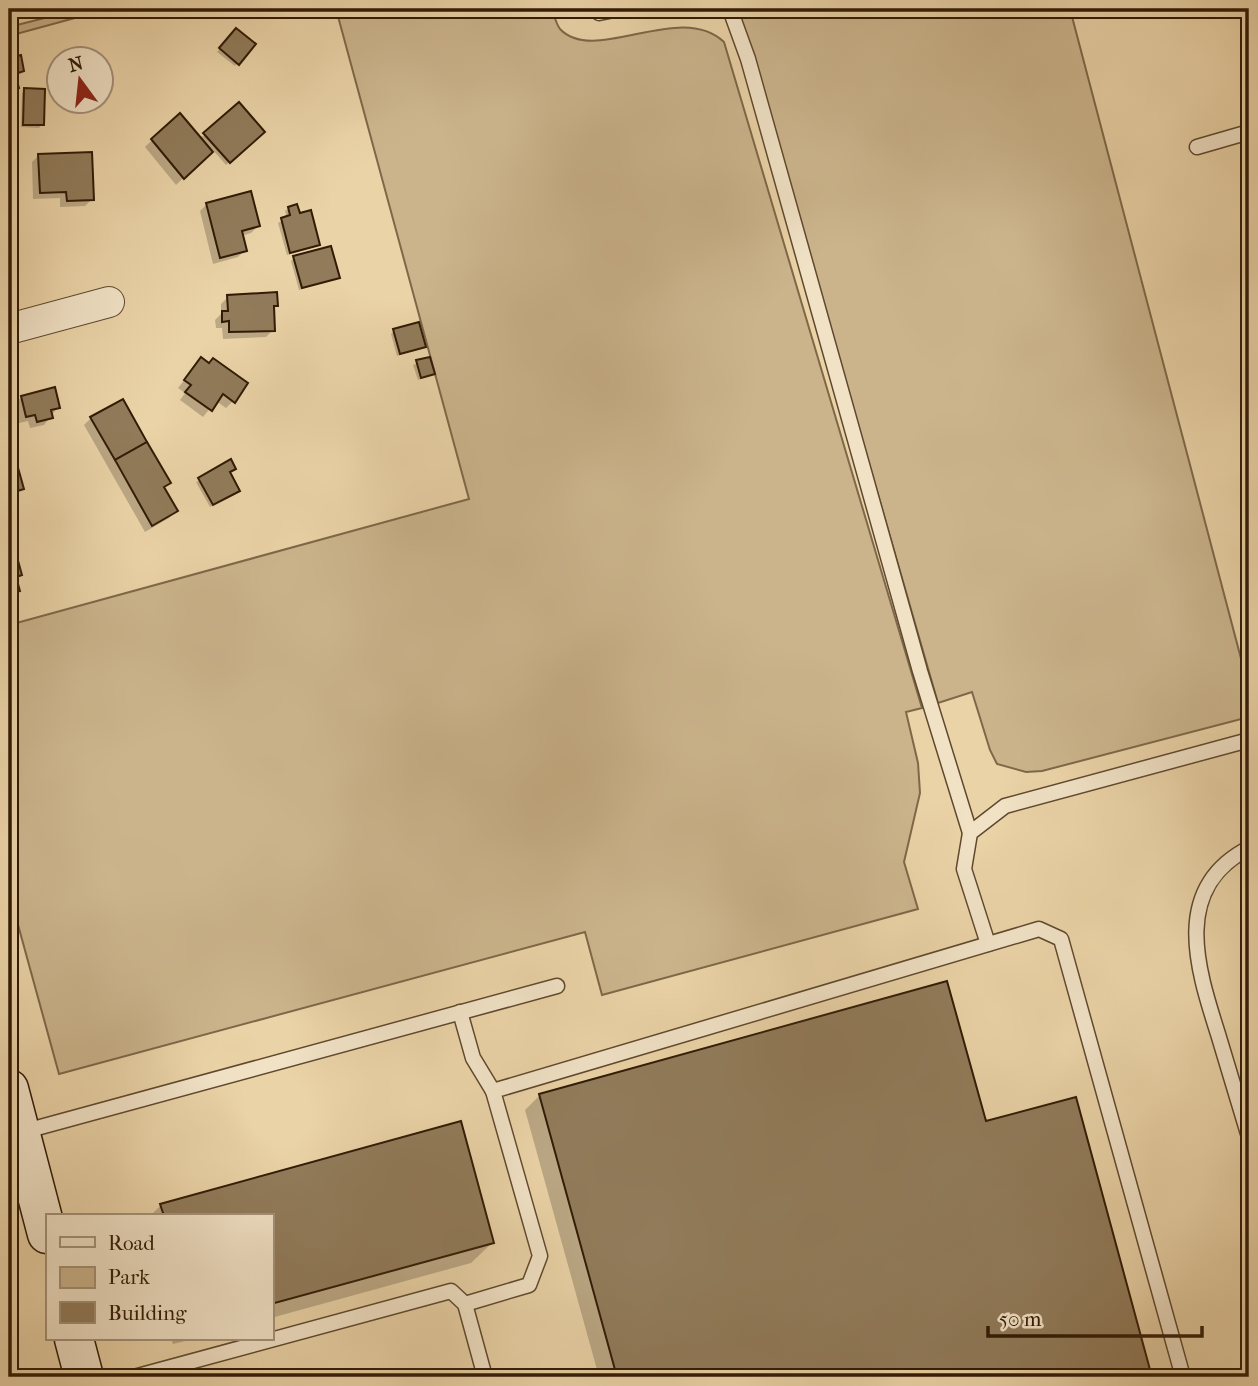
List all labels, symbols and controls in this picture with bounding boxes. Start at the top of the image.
north arrow [46,46,116,116]
text: N [66,52,86,77]
legend [46,1214,273,1340]
text: Road [108,1231,155,1255]
text: Park [108,1265,150,1289]
scale bar [988,1295,1202,1339]
text: Building [108,1301,187,1325]
text: 50 m [999,1307,1042,1331]

